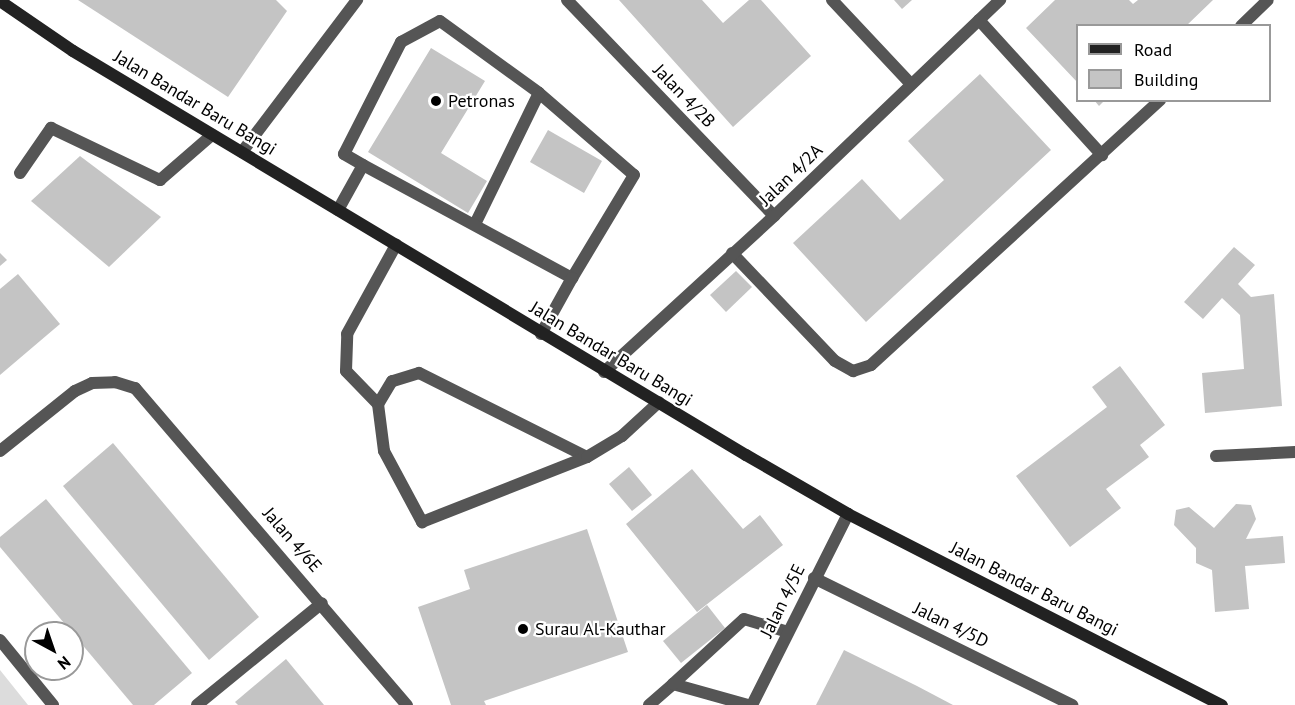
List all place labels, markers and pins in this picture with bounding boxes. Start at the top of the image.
place label: Petronas [448,90,515,112]
marker: Petronas [429,94,443,108]
place label: Surau Al-Kauthar [535,618,666,640]
marker: Surau Al-Kauthar [516,622,530,636]

